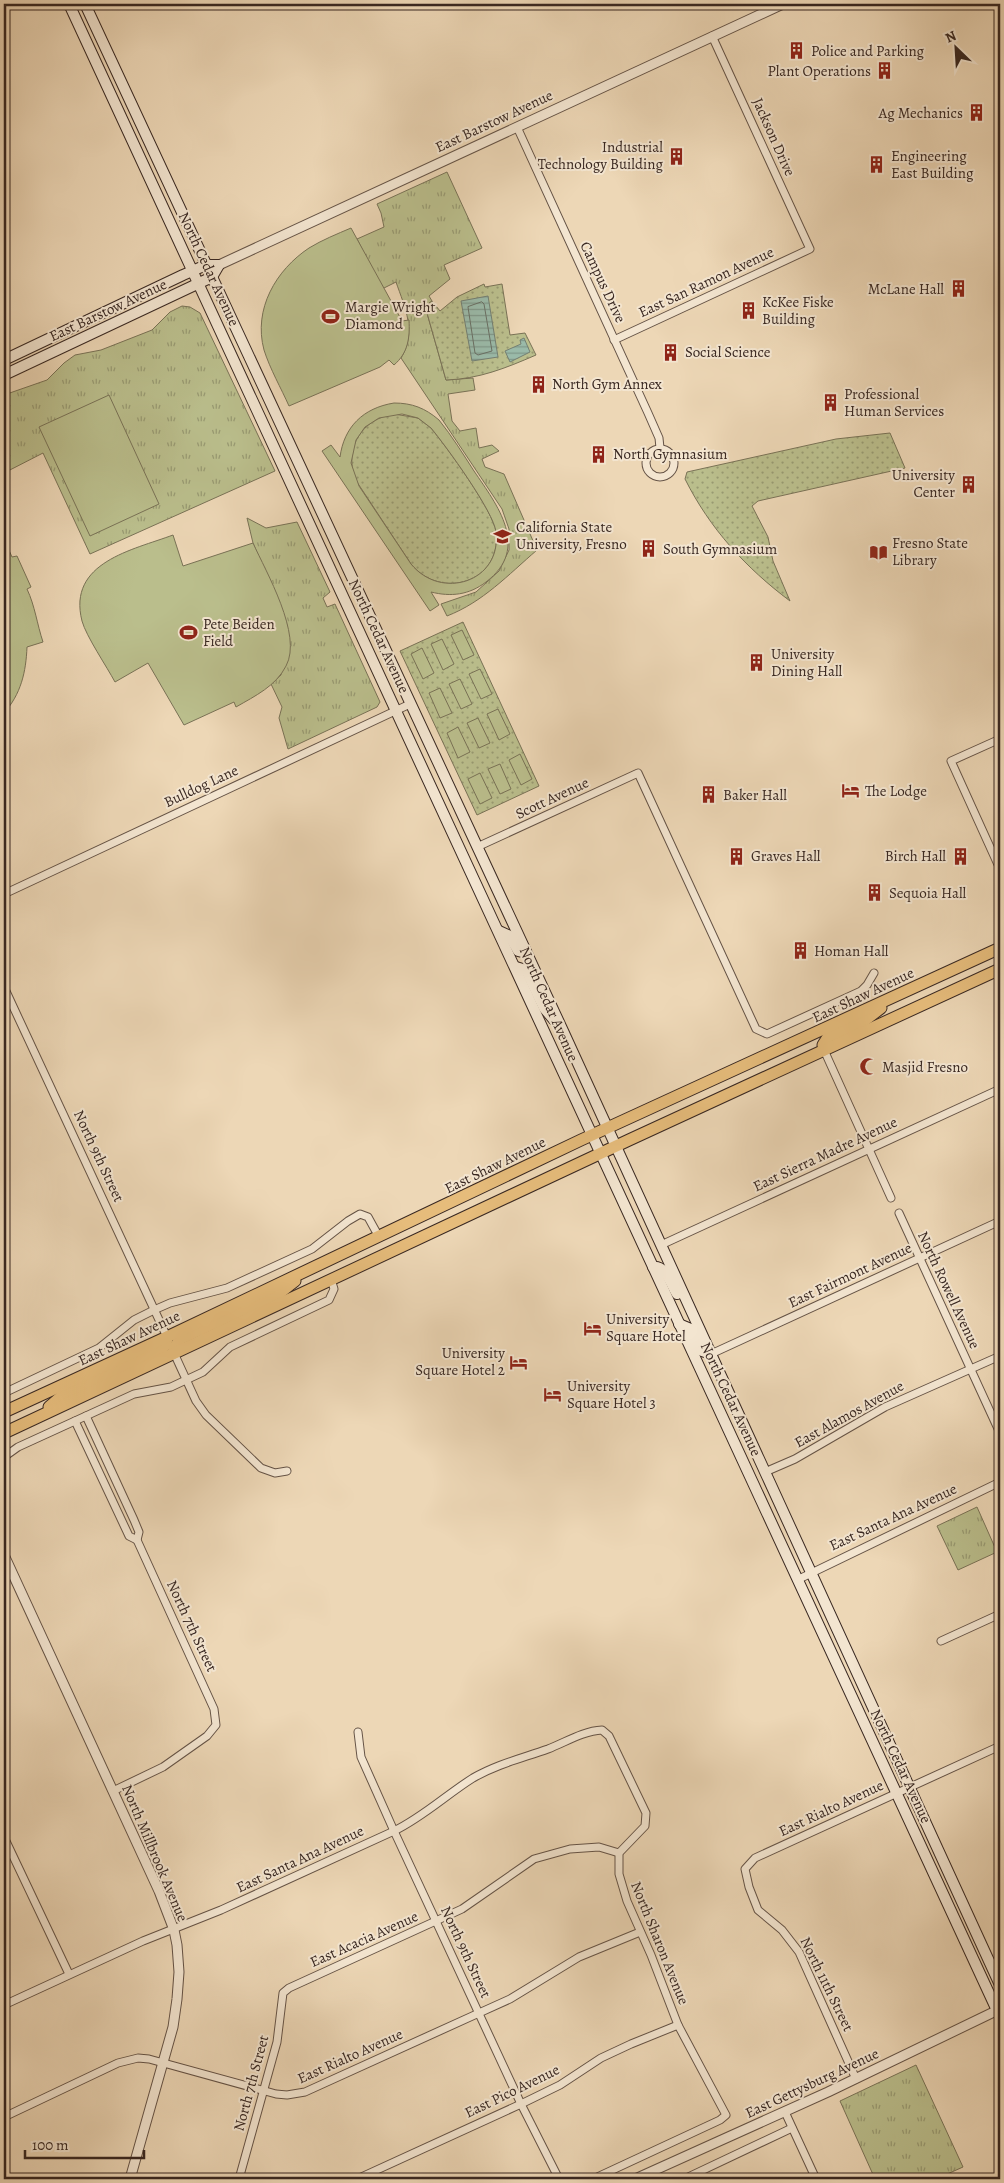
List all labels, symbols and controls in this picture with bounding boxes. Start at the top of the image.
north arrow [932,22,982,72]
text: N [942,26,959,47]
building icon: Police and Parking [787,41,807,61]
place label: Police and Parking [811,41,925,61]
place label: Plant Operations [767,61,871,81]
building icon: Plant Operations [875,61,895,81]
street label: East Barstow Avenue [432,85,556,157]
street label: Jackson Drive [748,95,800,180]
place label: Ag Mechanics [877,103,963,123]
building icon: Ag Mechanics [967,103,987,123]
place label: Industrial Technology Building [538,137,663,174]
building icon: Industrial Technology Building [667,146,687,166]
place label: Engineering East Building [891,146,974,183]
building icon: Engineering East Building [867,155,887,175]
street label: North Cedar Avenue [174,209,244,330]
street label: Campus Drive [575,238,631,326]
street label: East San Ramon Avenue [635,242,777,322]
street label: East Barstow Avenue [46,274,170,346]
place label: McLane Hall [868,279,944,299]
building icon: McLane Hall [948,279,968,299]
place label: KcKee Fiske Building [762,292,834,329]
place label: Margie Wright Diamond [345,297,436,334]
building icon: KcKee Fiske Building [738,301,758,321]
sports icon: Margie Wright Diamond [321,306,341,326]
building icon: Social Science [661,342,681,362]
place label: Social Science [685,342,771,362]
building icon: North Gym Annex [528,374,548,394]
place label: North Gym Annex [552,374,662,394]
place label: Professional Human Services [844,384,944,421]
building icon: Professional Human Services [820,393,840,413]
building icon: North Gymnasium [589,444,609,464]
place label: North Gymnasium [613,444,728,464]
place label: University Center [892,465,955,502]
building icon: University Center [959,474,979,494]
place label: California State University, Fresno [516,517,627,554]
school or university icon: California State University, Fresno [492,526,512,546]
place label: Fresno State Library [892,533,968,570]
building icon: South Gymnasium [639,539,659,559]
place label: South Gymnasium [663,539,778,559]
library icon: Fresno State Library [868,542,888,562]
street label: North Cedar Avenue [344,576,414,697]
place label: Pete Beiden Field [203,614,275,651]
sports icon: Pete Beiden Field [179,623,199,643]
place label: University Dining Hall [771,644,843,681]
building icon: University Dining Hall [747,653,767,673]
street label: Bulldog Lane [161,760,242,812]
street label: Scott Avenue [512,772,592,824]
hotel icon: The Lodge [841,781,861,801]
place label: The Lodge [865,781,927,801]
building icon: Baker Hall [699,785,719,805]
place label: Baker Hall [723,785,787,805]
building icon: Graves Hall [727,846,747,866]
place label: Graves Hall [751,846,821,866]
place label: Birch Hall [885,846,946,866]
building icon: Birch Hall [950,846,970,866]
building icon: Sequoia Hall [865,883,885,903]
place label: Sequoia Hall [889,883,967,903]
building icon: Homan Hall [790,941,810,961]
place label: Homan Hall [814,941,889,961]
street label: North Cedar Avenue [515,943,583,1065]
street label: East Shaw Avenue [809,963,917,1027]
mosque icon: Masjid Fresno [858,1057,878,1077]
place label: Masjid Fresno [882,1057,968,1077]
street label: North 9th Street [69,1107,129,1205]
street label: East Sierra Madre Avenue [750,1112,901,1196]
street label: East Shaw Avenue [441,1132,549,1198]
street label: North Rowell Avenue [913,1228,985,1352]
street label: East Fairmont Avenue [785,1237,915,1312]
street label: East Shaw Avenue [75,1306,183,1370]
place label: University Square Hotel [606,1309,686,1346]
hotel icon: University Square Hotel [582,1318,602,1338]
street label: North Cedar Avenue [696,1339,766,1460]
place label: University Square Hotel 2 [415,1343,505,1380]
hotel icon: University Square Hotel 2 [509,1352,529,1372]
street label: East Alamos Avenue [791,1375,908,1452]
place label: University Square Hotel 3 [567,1376,656,1413]
hotel icon: University Square Hotel 3 [543,1385,563,1405]
street label: East Santa Ana Avenue [826,1479,960,1555]
street label: North 7th Street [162,1577,222,1675]
street label: North Cedar Avenue [866,1706,936,1827]
street label: East Rialto Avenue [775,1775,887,1841]
street label: North Millbrook Avenue [117,1781,193,1925]
street label: East Santa Ana Avenue [233,1821,367,1897]
street label: North Sharon Avenue [626,1878,694,2008]
street label: North 9th Street [436,1903,496,2001]
street label: East Acacia Avenue [307,1906,422,1972]
street label: North 11th Street [795,1933,859,2035]
street label: East Rialto Avenue [294,2024,406,2088]
street label: North 7th Street [229,2033,273,2133]
street label: East Gettysburg Avenue [742,2043,882,2123]
street label: East Pico Avenue [461,2059,563,2123]
scale bar [25,2128,144,2160]
text: 100 m [32,2135,69,2155]

